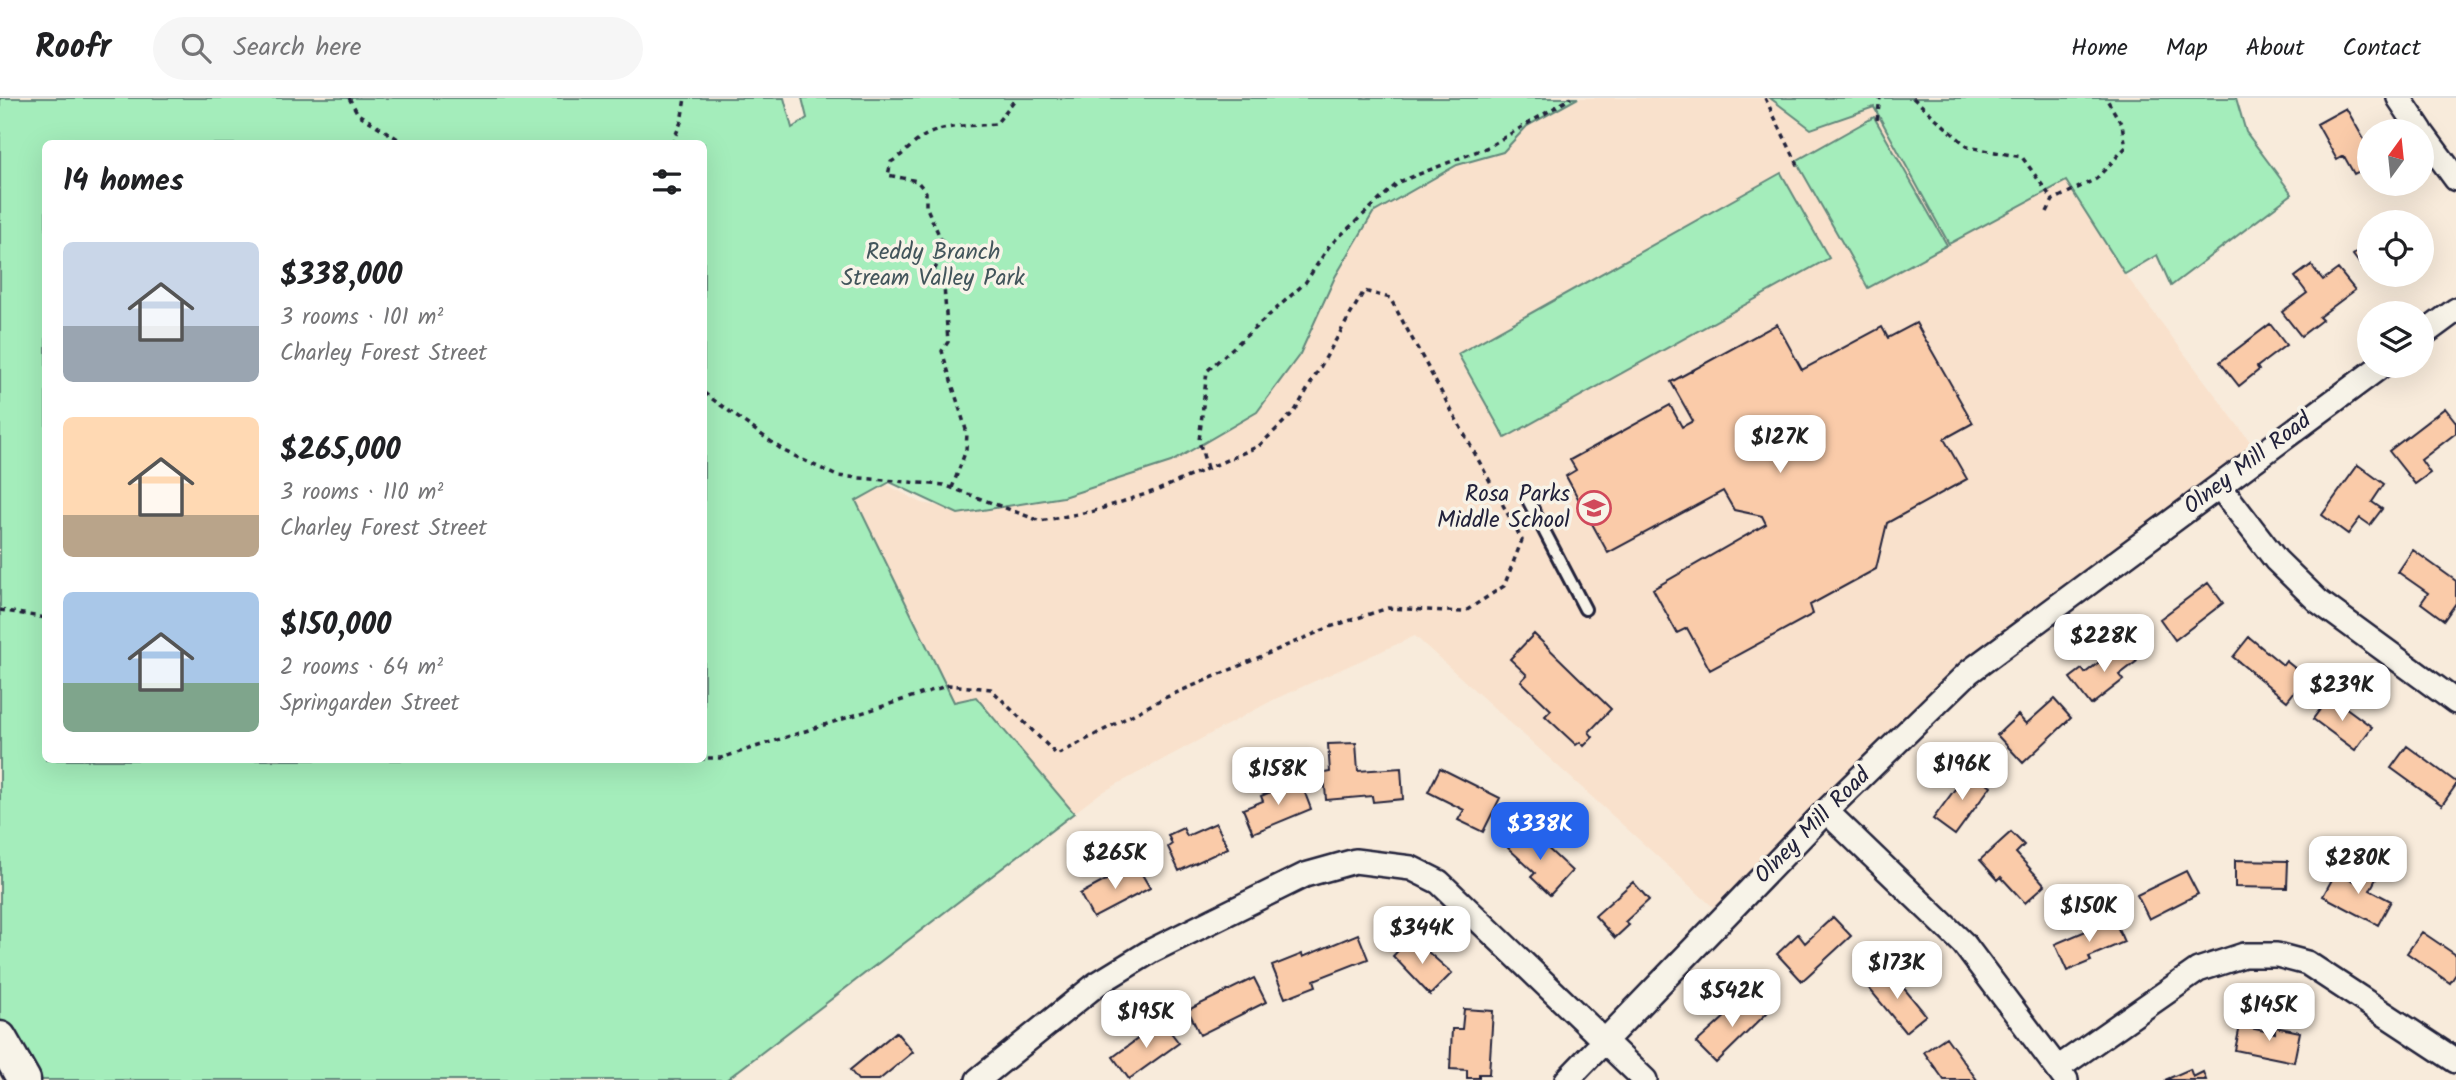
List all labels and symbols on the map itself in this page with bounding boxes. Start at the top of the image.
north arrow [2357,119,2434,196]
park label: Reddy Branch Stream Valley Park [841,235,1025,297]
street label: Olney Mill Road [2176,403,2320,524]
pin: $127K [1731,416,1829,475]
place label: Rosa Parks Middle School [1437,477,1570,539]
school or university icon: Rosa Parks Middle School [1575,489,1613,527]
pin: $228K [2055,614,2153,674]
pin: $239K [2293,664,2391,723]
pin: $196K [1913,742,2011,802]
pin: $158K [1229,748,1327,807]
street label: Olney Mill Road [1746,759,1880,893]
pin: $338K [1491,802,1589,862]
pin: $265K [1066,832,1164,891]
pin: $280K [2309,836,2407,896]
pin: $150K [2040,884,2138,944]
pin: $344K [1373,906,1471,966]
pin: $173K [1848,942,1946,1001]
pin: $542K [1683,970,1781,1029]
pin: $145K [2220,984,2318,1043]
pin: $195K [1097,990,1195,1050]

